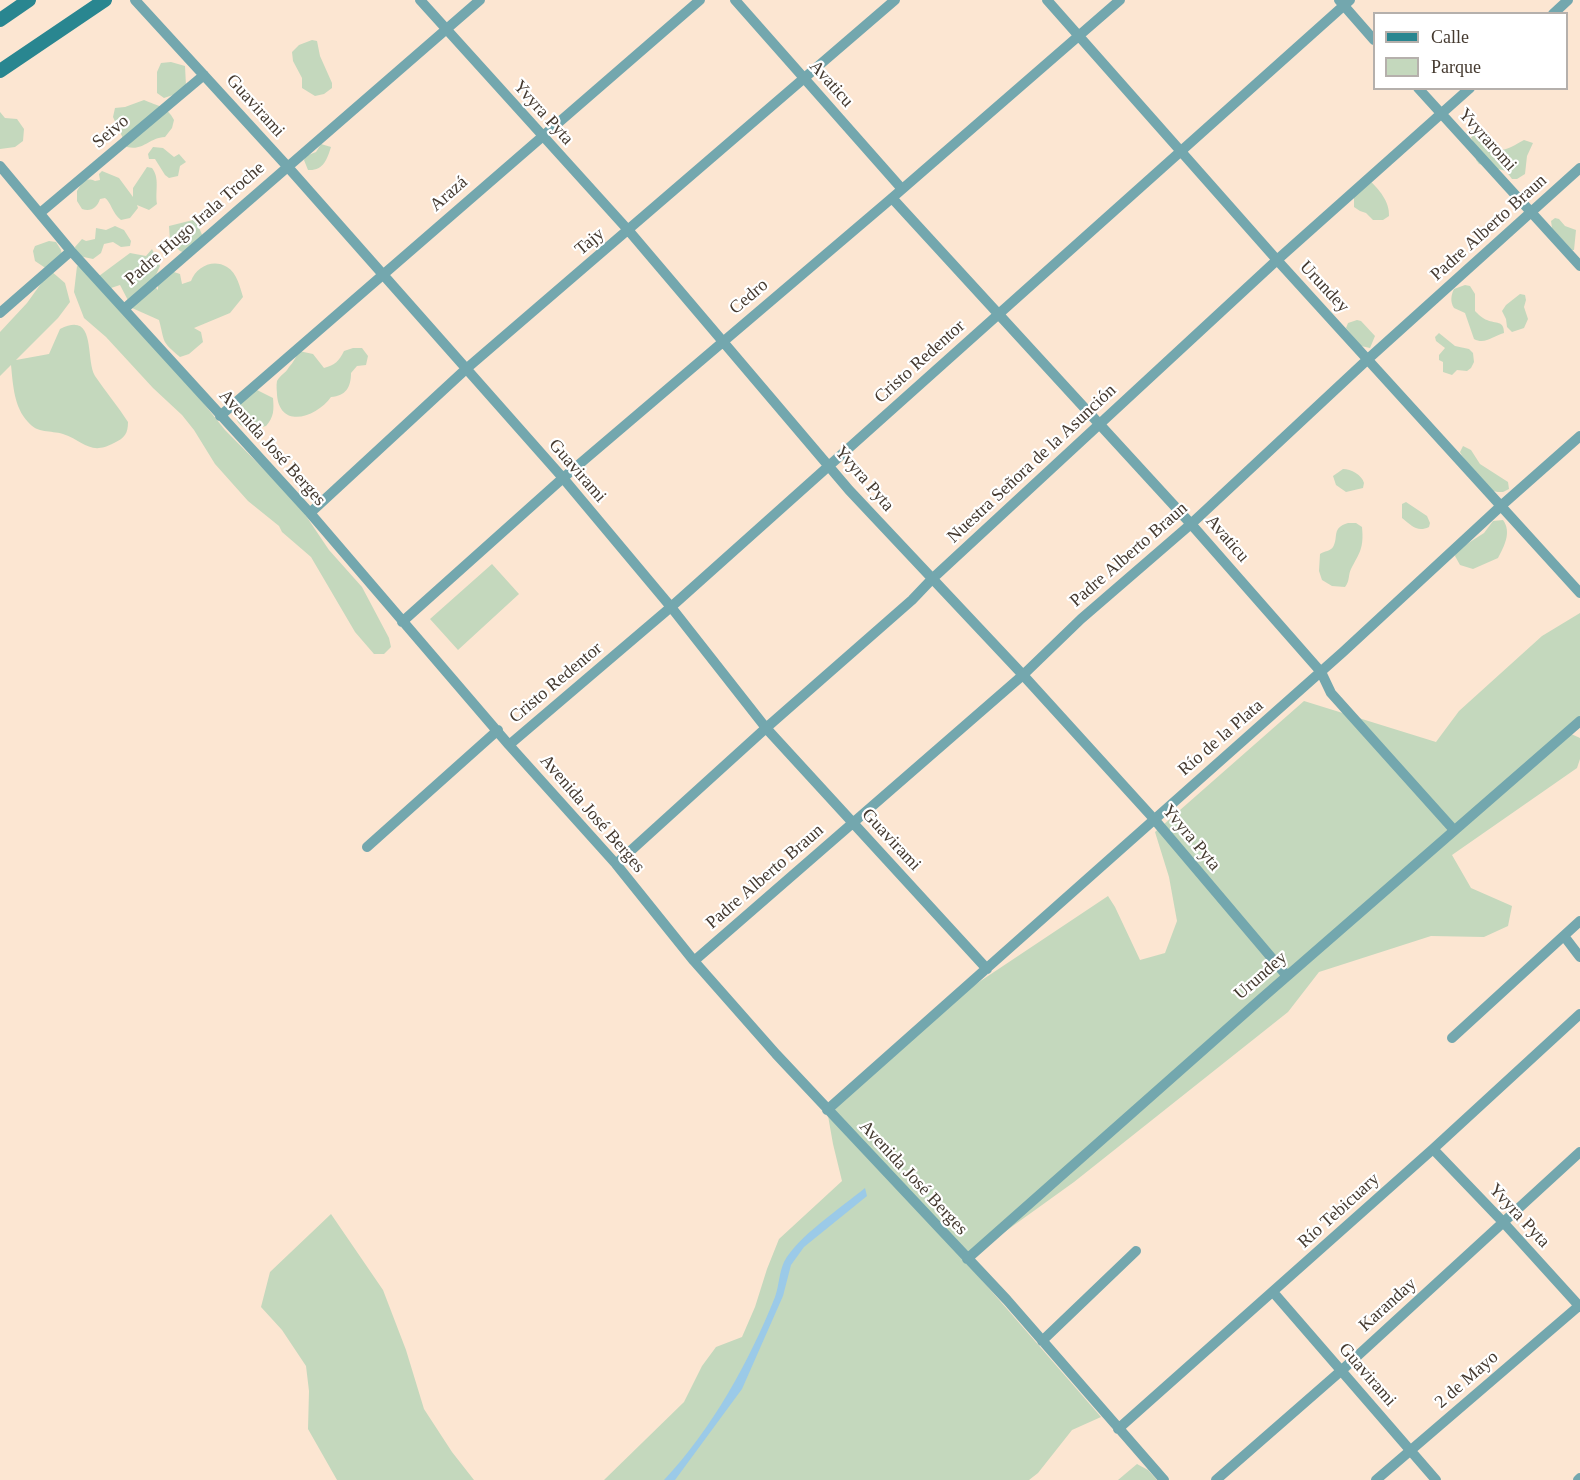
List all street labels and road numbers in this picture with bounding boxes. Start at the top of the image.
street label: Avaticu [804,56,858,112]
street label: Guavirami [221,70,289,142]
street label: Yvyra Pyta [508,76,578,150]
street label: Yvyraromi [1453,104,1521,176]
street label: Seivo [88,111,134,153]
street label: Padre Hugo Irala Troche [121,158,269,290]
street label: Padre Alberto Braun [1426,170,1552,286]
street label: Arazá [426,172,472,216]
street label: Tajy [571,224,609,260]
street label: Urundey [1295,257,1353,317]
street label: Cedro [725,275,773,319]
street label: Cristo Redentor [870,316,970,408]
street label: Nuestra Señora de la Asunción [943,380,1121,548]
street label: Avenida José Berges [214,385,330,511]
street label: Guavirami [544,435,610,507]
street label: Yvyra Pyta [830,442,898,516]
street label: Padre Alberto Braun [1066,498,1192,612]
street label: Avaticu [1201,511,1253,567]
street label: Cristo Redentor [505,638,607,728]
street label: Río de la Plata [1174,695,1268,781]
street label: Avenida José Berges [535,751,649,877]
street label: Yvyra Pyta [1157,801,1225,875]
street label: Guavirami [857,804,925,876]
street label: Padre Alberto Braun [702,820,828,934]
street label: Urundey [1230,947,1292,1005]
street label: Avenida José Berges [854,1116,972,1240]
street label: Río Tebicuary [1294,1169,1384,1253]
street label: Yvyra Pyta [1484,1179,1554,1253]
street label: Karanday [1355,1274,1421,1336]
street label: Guavirami [1334,1339,1400,1411]
street label: 2 de Mayo [1431,1347,1503,1413]

